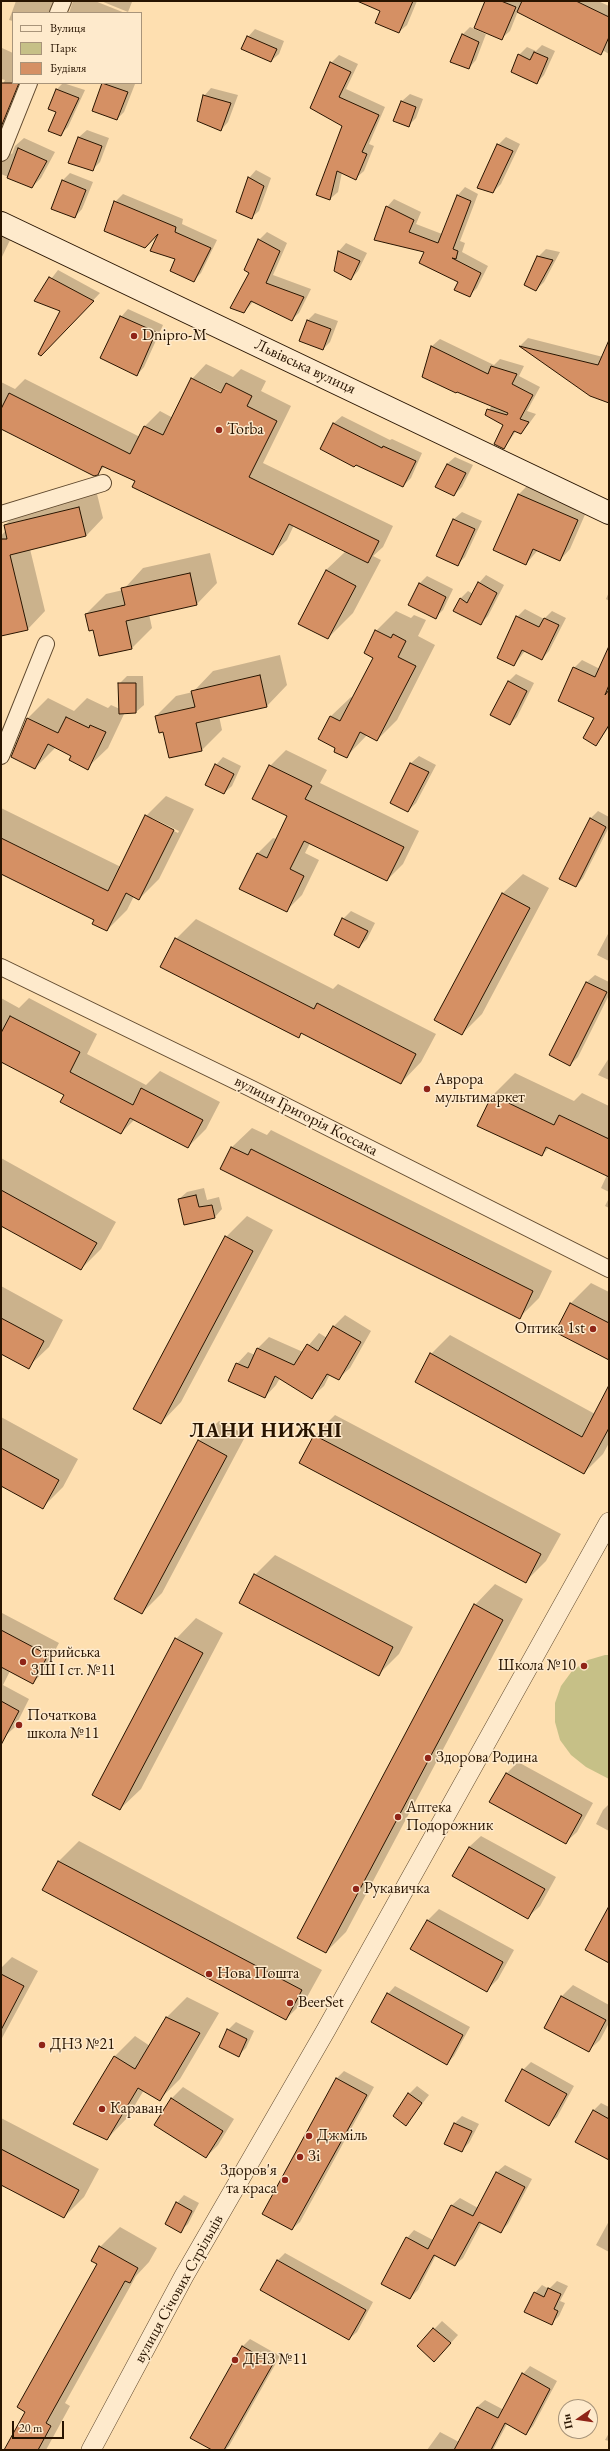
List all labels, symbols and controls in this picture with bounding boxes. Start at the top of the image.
legend [12,12,142,84]
text: Вулиця [50,20,86,36]
text: Парк [50,40,77,56]
text: Будівля [50,60,86,76]
place label: Dnipro-M [142,326,207,346]
marker: Dnipro-M [129,331,139,341]
street label: Львівська вулиця [251,335,359,399]
place label: Torba [227,420,264,440]
marker: Torba [214,425,224,435]
place label: Аврора мультимаркет [435,1070,525,1108]
street label: вулиця Григорія Коссака [231,1072,381,1160]
marker: Аврора мультимаркет [422,1084,432,1094]
place label: Оптика 1st [515,1319,585,1339]
marker: Оптика 1st [588,1324,598,1334]
district label: ЛАНИ НИЖНІ [189,1420,343,1444]
place label: Стрийська ЗШ I ст. №11 [31,1643,116,1681]
place label: Школа №10 [498,1656,576,1676]
marker: Стрийська ЗШ I ст. №11 [18,1657,28,1667]
marker: Школа №10 [579,1661,589,1671]
place label: Початкова школа №11 [27,1706,99,1744]
marker: Початкова школа №11 [14,1720,24,1730]
place label: Здорова Родина [436,1748,538,1768]
marker: Здорова Родина [423,1753,433,1763]
place label: Аптека Подорожник [406,1798,493,1836]
marker: Аптека Подорожник [393,1812,403,1822]
place label: Рукавичка [364,1879,430,1899]
marker: Рукавичка [351,1884,361,1894]
place label: Нова Пошта [217,1964,299,1984]
marker: Нова Пошта [204,1969,214,1979]
place label: BeerSet [298,1993,344,2013]
marker: BeerSet [285,1998,295,2008]
place label: ДНЗ №21 [50,2035,115,2055]
marker: ДНЗ №21 [37,2040,47,2050]
place label: Караван [110,2099,163,2119]
marker: Караван [97,2104,107,2114]
place label: Джміль [317,2126,368,2146]
marker: Джміль [304,2131,314,2141]
place label: Зi [308,2147,320,2167]
marker: Зi [295,2152,305,2162]
place label: Здоров'я та краса [220,2161,277,2199]
marker: Здоров'я та краса [280,2175,290,2185]
street label: вулиця Січових Стрільців [130,2212,228,2366]
place label: ДНЗ №11 [243,2350,308,2370]
marker: ДНЗ №11 [230,2355,240,2365]
north arrow [558,2399,598,2439]
scale bar [14,2413,66,2439]
text: Пн [559,2413,576,2430]
text: 20 m [19,2420,42,2436]

